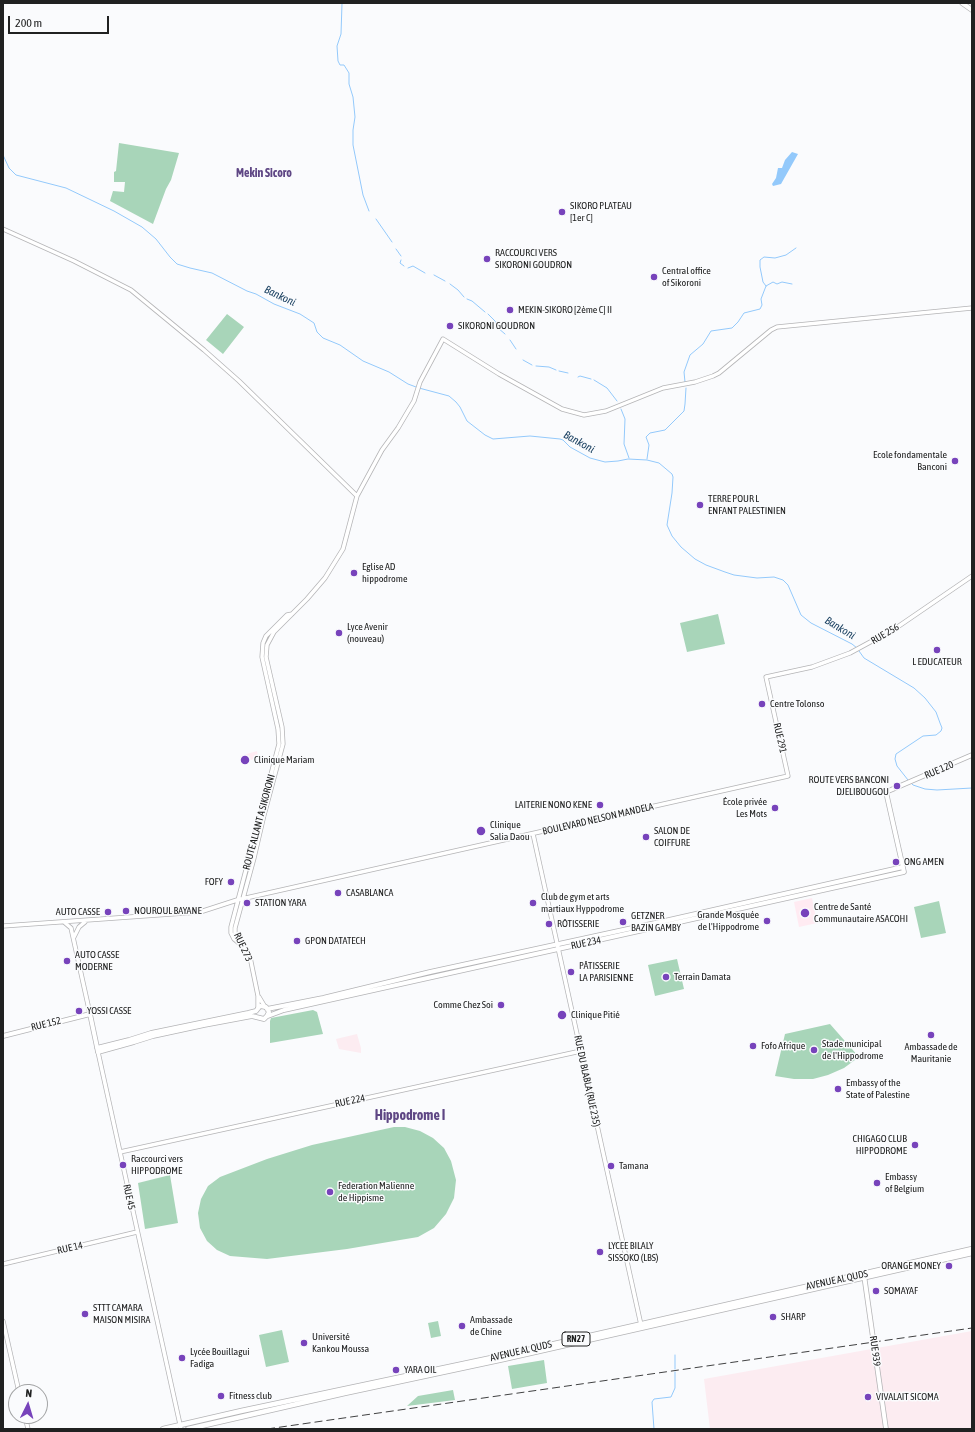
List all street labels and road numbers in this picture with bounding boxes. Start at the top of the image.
street label: RUE 256 [869,621,901,647]
street label: RUE 291 [771,722,789,754]
street label: RUE 120 [923,758,955,782]
street label: ROUTE ALLANT A SIKORONI [240,773,278,871]
street label: BOULEVARD NELSON MANDELA [541,800,655,838]
street label: RUE 273 [231,931,255,963]
street label: RUE 234 [570,934,602,952]
street label: RUE 152 [30,1014,62,1034]
street label: RUE DU BLABLA (RUE 235) [571,1034,603,1128]
street label: RUE 224 [334,1092,366,1110]
street label: RUE 45 [120,1183,138,1211]
street label: RUE 14 [56,1239,84,1257]
street label: AVENUE AL QUDS [805,1268,869,1292]
road number: RN27 [562,1332,590,1346]
street label: RUE 939 [867,1335,883,1367]
street label: AVENUE AL QUDS [489,1338,553,1364]

